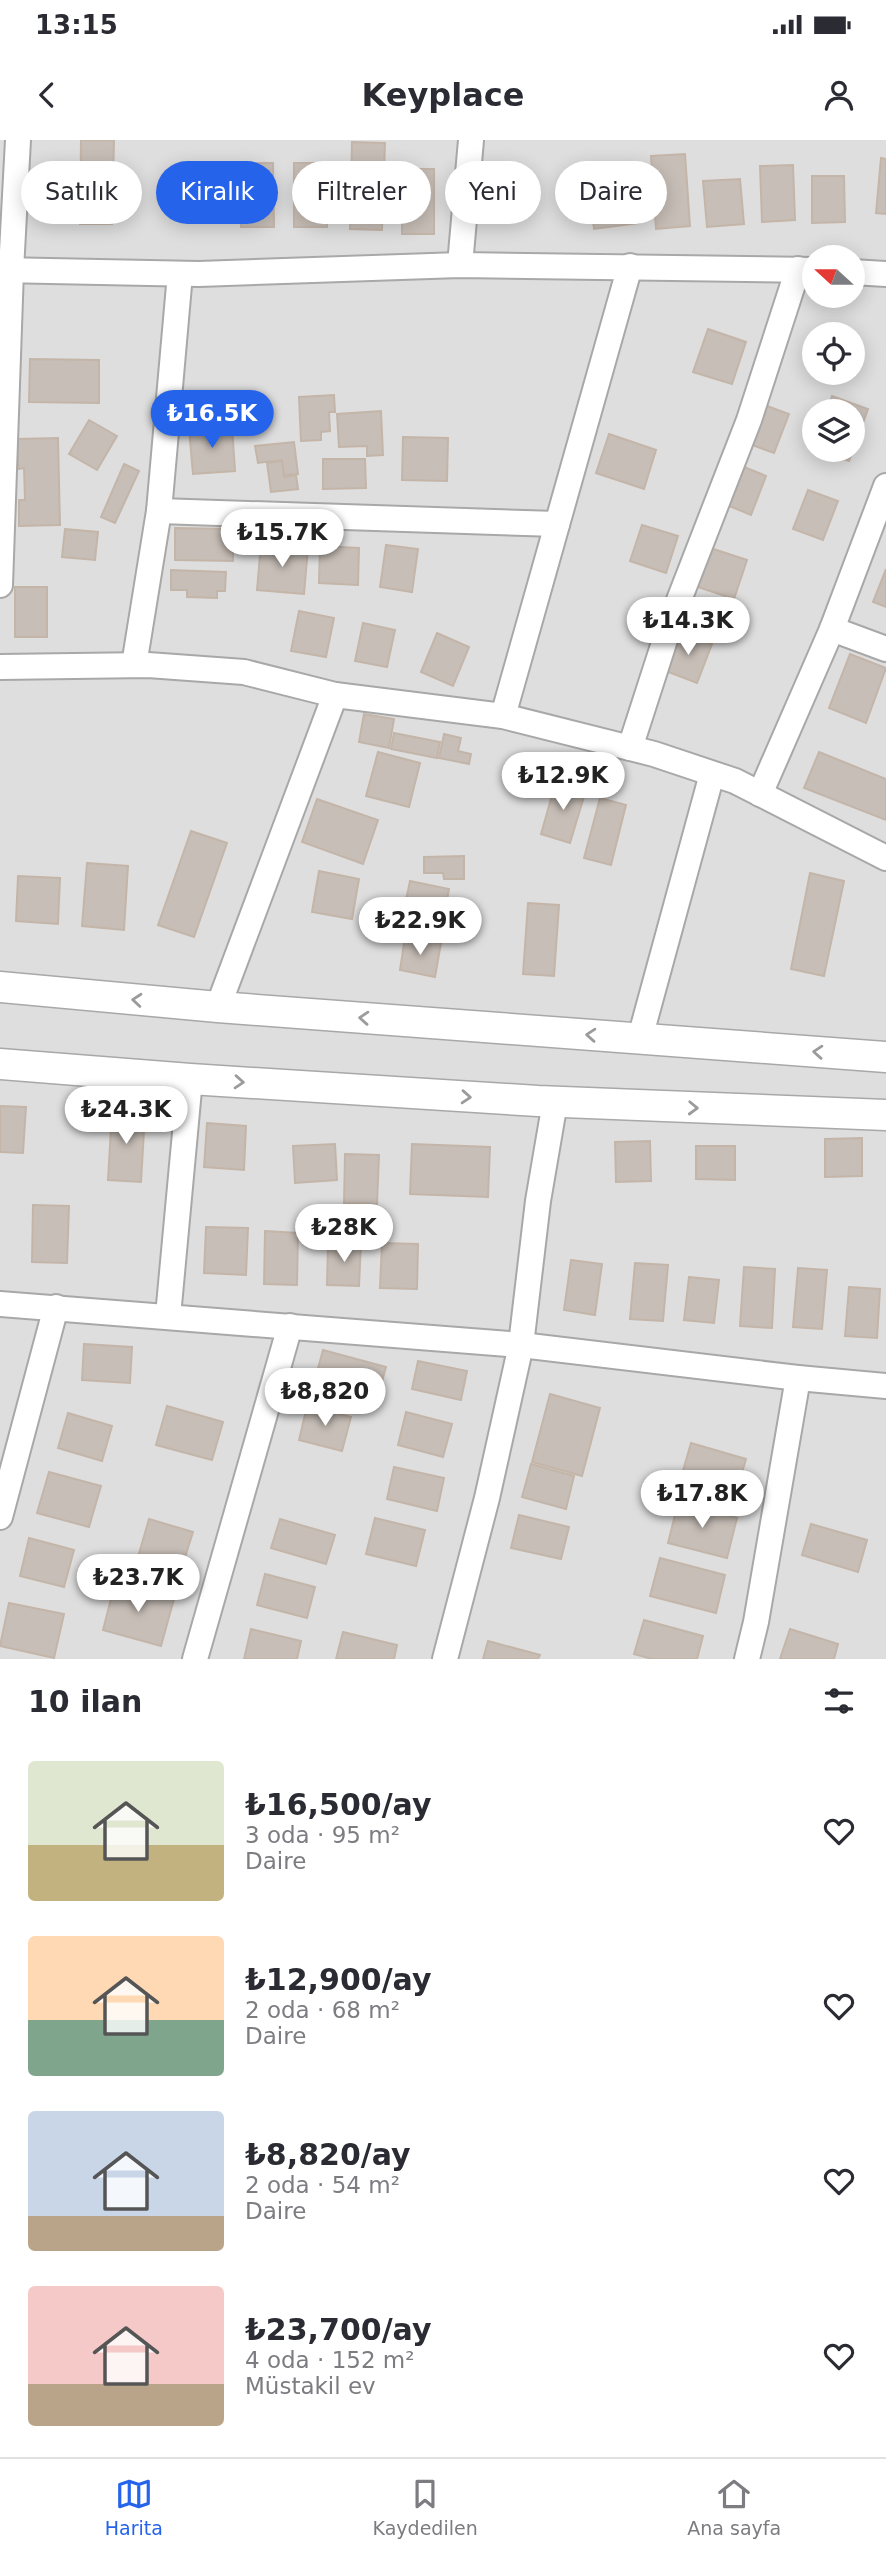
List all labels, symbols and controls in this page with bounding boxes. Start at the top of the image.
text: 13:15 [35,10,118,40]
icon: back [28,76,66,114]
text: Keyplace [362,76,524,114]
icon: person [820,76,858,114]
chip: Satılık [21,161,142,224]
chip: Kiralık [156,161,278,224]
chip: Filtreler [292,161,431,224]
chip: Yeni [445,161,541,224]
chip: Daire [555,161,667,224]
north arrow [802,245,864,308]
map controls [802,245,865,462]
button: locate [802,322,865,385]
pin: ₺16.5K [155,390,269,450]
button: layers [802,399,865,462]
text: ₺16.5K [167,400,257,426]
pin: ₺15.7K [225,510,339,569]
text: ₺15.7K [237,519,327,545]
pin: ₺14.3K [631,598,745,657]
text: ₺14.3K [643,607,733,633]
pin: ₺12.9K [506,752,620,812]
text: ₺12.9K [518,762,608,788]
pin: ₺22.9K [363,898,477,957]
text: ₺22.9K [375,907,465,933]
one-way arrow [132,992,143,1007]
one-way arrow [358,1011,369,1026]
one-way arrow [585,1027,596,1042]
one-way arrow [812,1044,823,1059]
one-way arrow [234,1074,245,1089]
pin: ₺24.3K [69,1086,183,1146]
one-way arrow [461,1089,472,1104]
text: ₺24.3K [81,1096,171,1122]
one-way arrow [688,1100,699,1115]
pin: ₺28K [303,1204,385,1264]
text: ₺28K [311,1214,377,1240]
pin: ₺8,820 [268,1368,382,1428]
text: ₺8,820 [281,1378,369,1404]
pin: ₺17.8K [645,1470,759,1530]
text: ₺17.8K [657,1480,747,1506]
pin: ₺23.7K [81,1554,195,1614]
text: ₺23.7K [93,1564,183,1590]
icon: filters [820,1682,858,1720]
text: 10 ilan [28,1684,142,1719]
text: ₺16,500/ay [245,1787,431,1822]
icon: home [84,1789,168,1873]
icon: heart [820,1812,858,1850]
text: 3 oda · 95 m² [245,1822,400,1848]
text: Daire [245,1848,306,1874]
text: ₺12,900/ay [245,1962,431,1997]
icon: home [84,1964,168,2048]
icon: heart [820,1987,858,2025]
text: 2 oda · 68 m² [245,1997,400,2023]
text: Daire [245,2023,306,2049]
text: ₺8,820/ay [245,2137,411,2172]
icon: home [84,2139,168,2223]
icon: heart [820,2162,858,2200]
text: 2 oda · 54 m² [245,2172,400,2198]
text: Daire [245,2198,306,2224]
text: ₺23,700/ay [245,2312,431,2347]
icon: home [84,2314,168,2398]
icon: heart [820,2337,858,2375]
text: 4 oda · 152 m² [245,2347,414,2373]
text: Müstakil ev [245,2373,376,2399]
tab: Harita [105,2475,163,2539]
tab: Kaydedilen [373,2475,478,2539]
tab: Ana sayfa [687,2475,781,2539]

